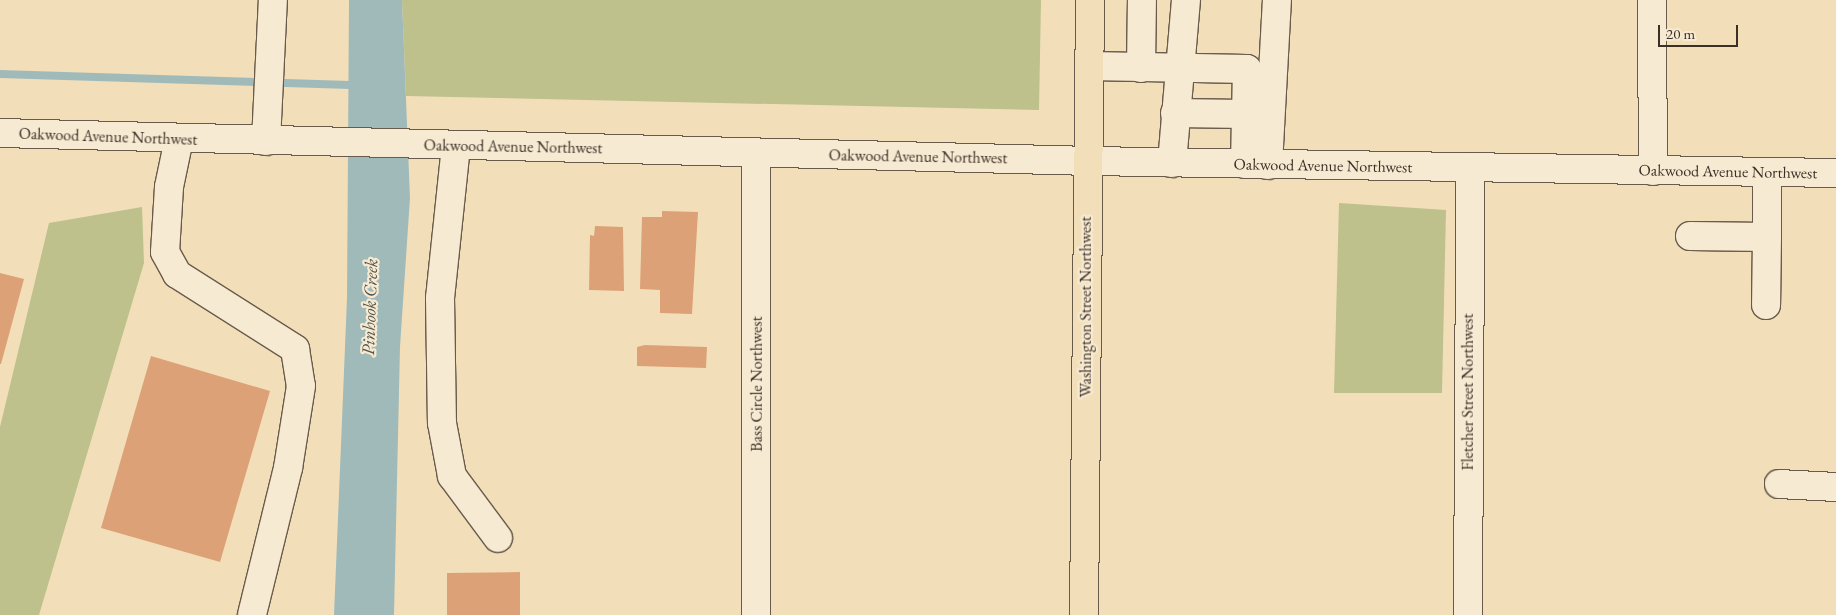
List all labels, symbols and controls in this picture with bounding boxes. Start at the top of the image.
scale bar [1661,15,1741,47]
text: 20 m [1666,24,1695,43]
street label: Oakwood Avenue Northwest [18,124,198,150]
street label: Oakwood Avenue Northwest [423,136,603,158]
street label: Oakwood Avenue Northwest [828,146,1008,168]
street label: Oakwood Avenue Northwest [1233,155,1413,177]
street label: Oakwood Avenue Northwest [1638,161,1818,183]
street label: Washington Street Northwest [1076,217,1096,397]
water label: Pinhook Creek [358,258,382,356]
street label: Fletcher Street Northwest [1458,314,1478,470]
street label: Bass Circle Northwest [747,316,767,452]

